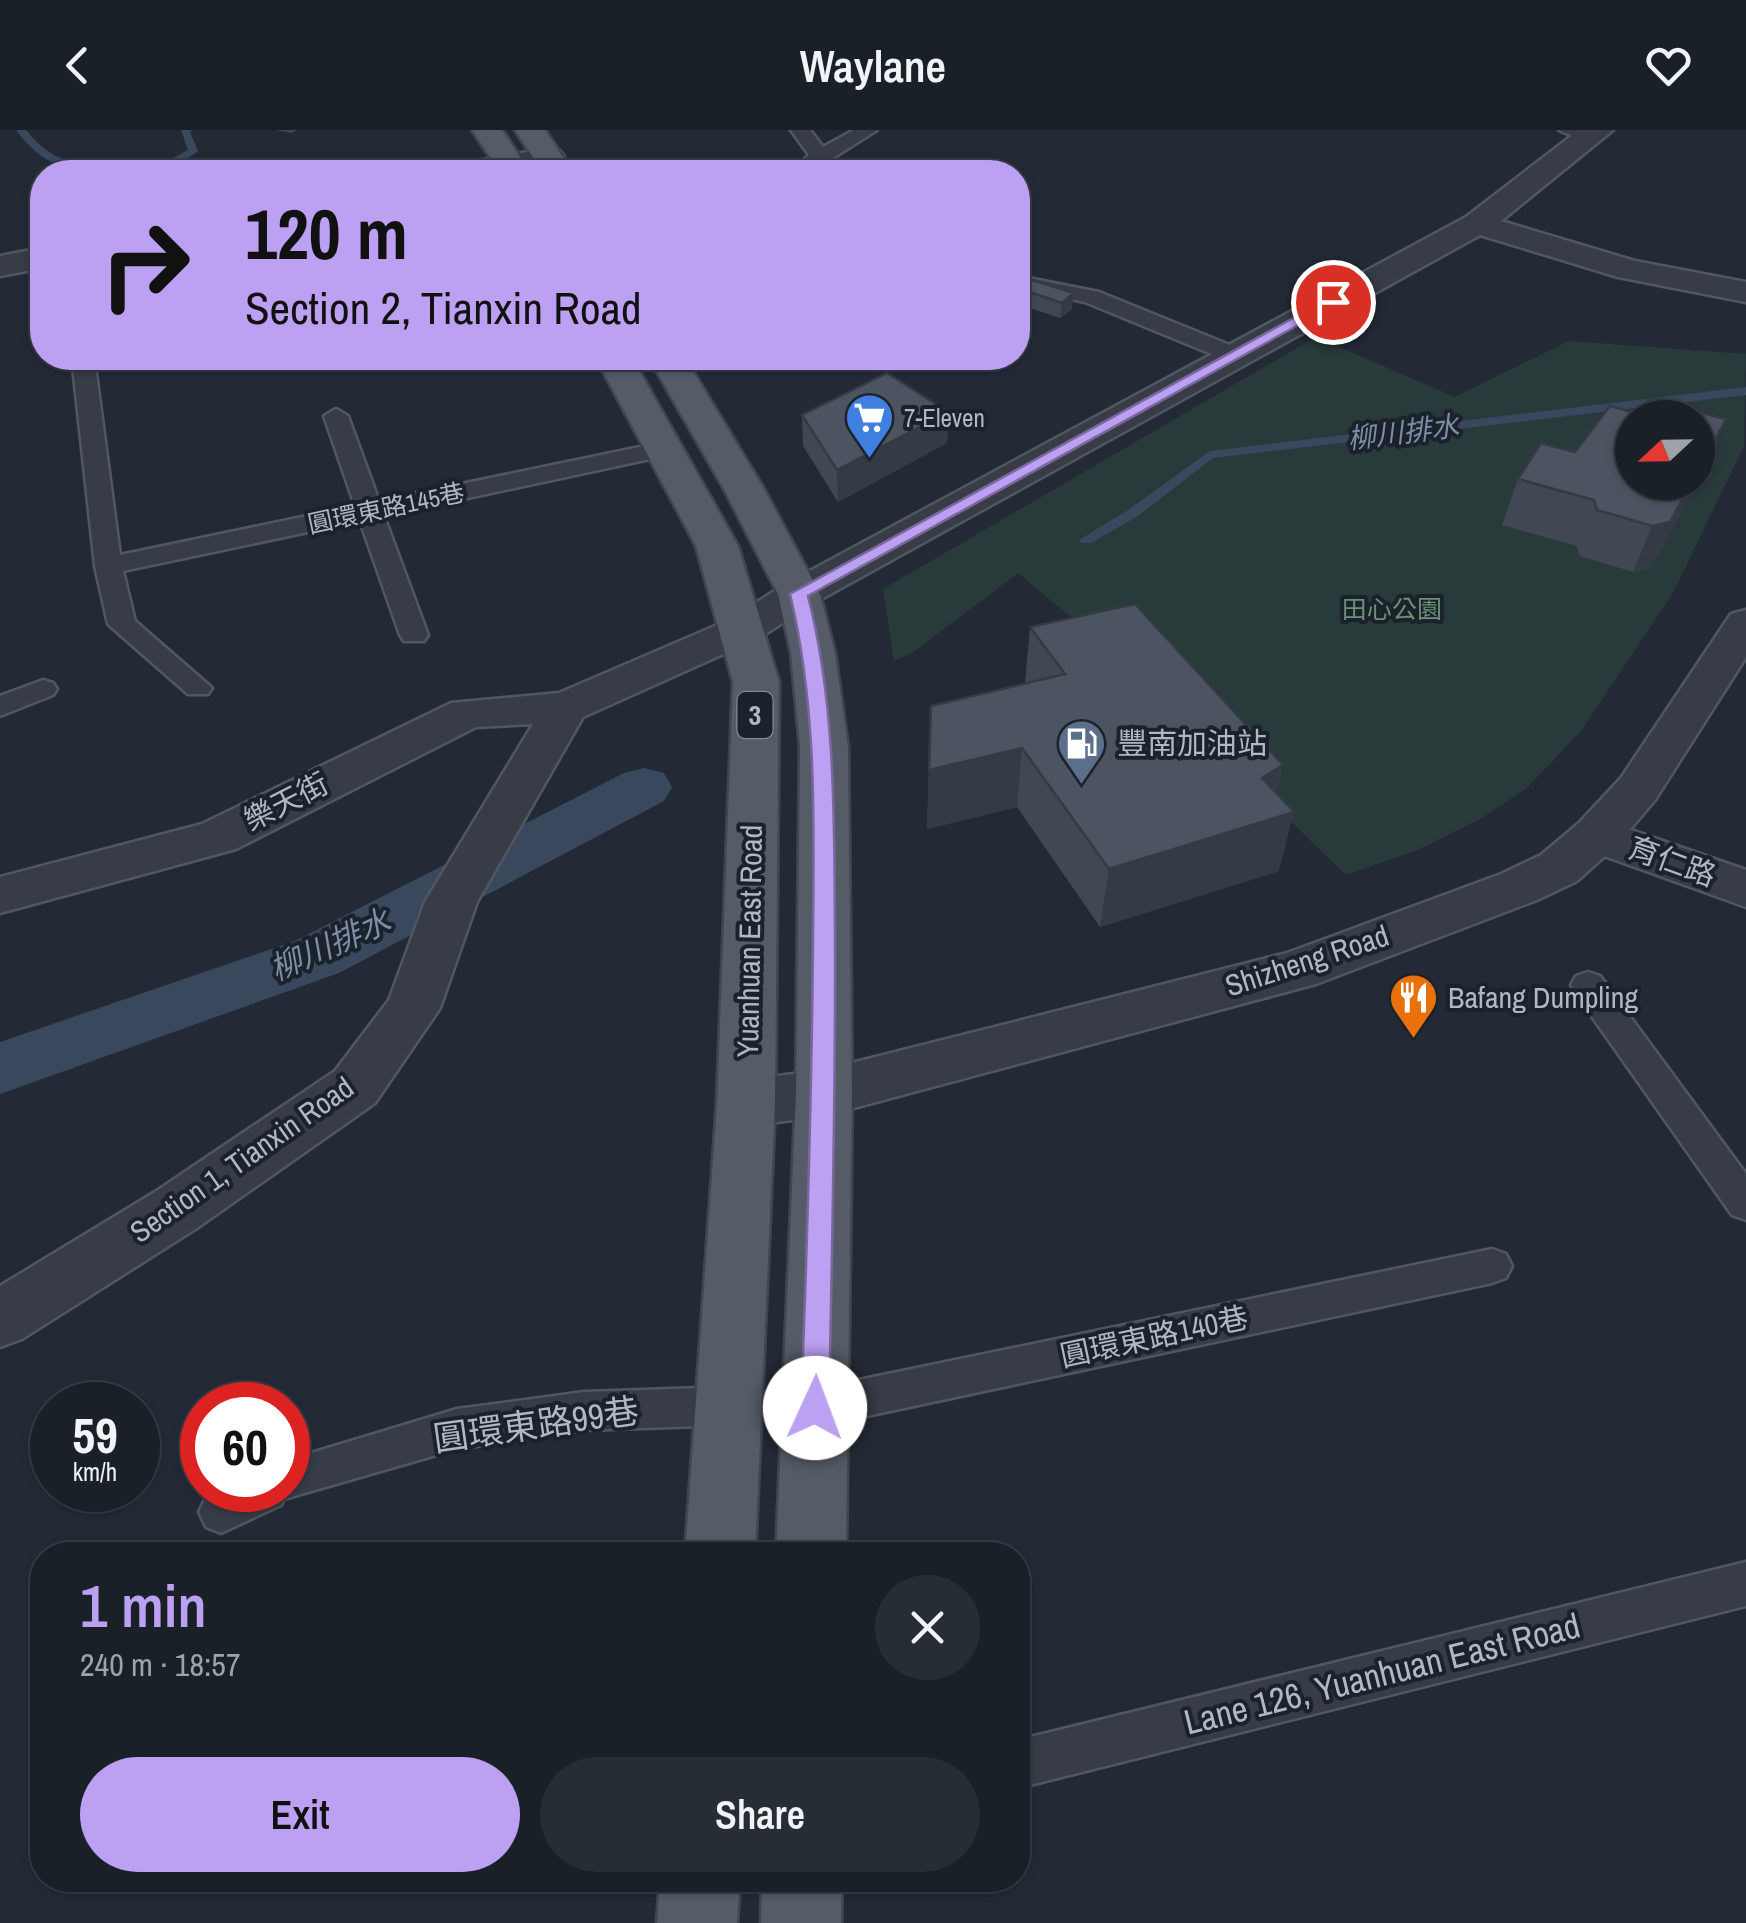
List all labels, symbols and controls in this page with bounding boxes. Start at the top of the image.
text: Waylane [800,35,946,96]
icon: back [50,38,105,93]
icon: heart [1641,38,1696,93]
text: 120 m [245,187,408,281]
icon: right [80,200,210,330]
pin [1291,260,1376,345]
icon: arrive [1306,275,1361,330]
text: Section 2, Tianxin Road [245,277,642,338]
supermarket icon: 7-Eleven [843,392,895,460]
north arrow [1615,400,1715,500]
map controls [1615,400,1715,500]
place label: 7-Eleven [904,401,985,435]
water label: 柳川排水 [1345,406,1463,458]
street label: 圓環東路145巷 [305,475,467,541]
park label: 田心公園 [1342,592,1442,626]
road number: 3 [738,692,772,738]
fuel station icon: 豐南加油站 [1056,718,1108,786]
place label: 豐南加油站 [1117,723,1267,763]
street label: 樂天街 [236,763,335,839]
street label: Yuanhuan East Road [727,824,771,1058]
street label: 育仁路 [1623,827,1721,895]
water label: 柳川排水 [263,898,399,990]
street label: Shizheng Road [1220,915,1394,1005]
restaurant icon: Bafang Dumpling [1387,972,1439,1040]
place label: Bafang Dumpling [1448,977,1638,1017]
street label: Section 1, Tianxin Road [122,1067,361,1251]
street label: 圓環東路140巷 [1056,1297,1251,1375]
position arrow [763,1356,867,1460]
speed limit sign: 60 [180,1382,310,1512]
street label: 圓環東路99巷 [430,1387,642,1462]
text: 59 [72,1401,118,1469]
text: km/h [73,1455,117,1489]
text: 1 min [80,1565,207,1646]
button: close [875,1575,980,1680]
street label: Lane 126, Yuanhuan East Road [1179,1602,1585,1745]
text: 240 m · 18:57 [80,1643,240,1686]
button: Exit [80,1757,520,1872]
button: Share [540,1757,980,1872]

